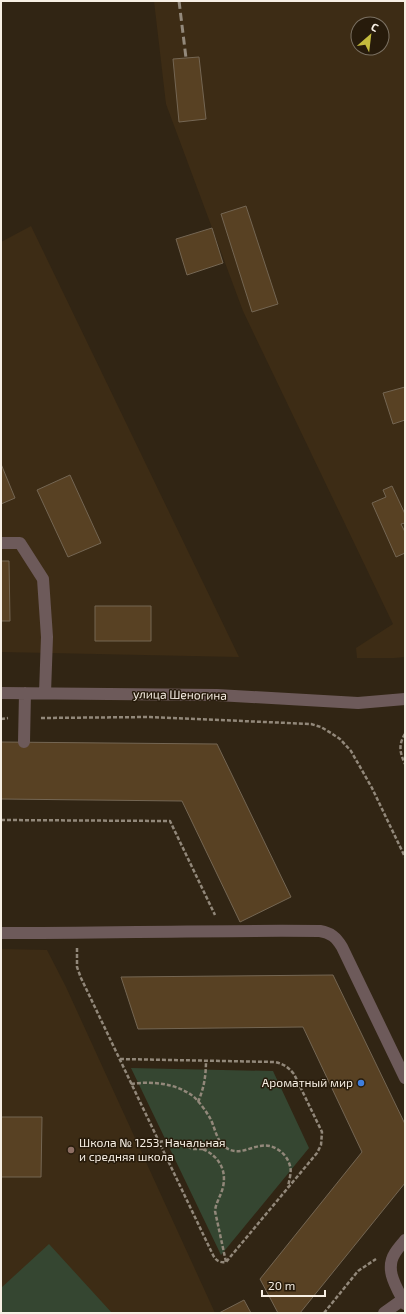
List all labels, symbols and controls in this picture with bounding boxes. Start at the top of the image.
north arrow [350,16,390,56]
text: С [369,19,381,34]
street label: улица Шеногина [133,686,227,703]
place label: Ароматный мир [262,1075,353,1089]
marker: Ароматный мир [356,1078,366,1088]
place label: Школа № 1253. Начальная и средняя школа [79,1135,226,1163]
marker: Школа № 1253. Начальная и средняя школа [66,1145,76,1155]
scale bar [262,1272,325,1298]
text: 20 m [268,1278,295,1292]

